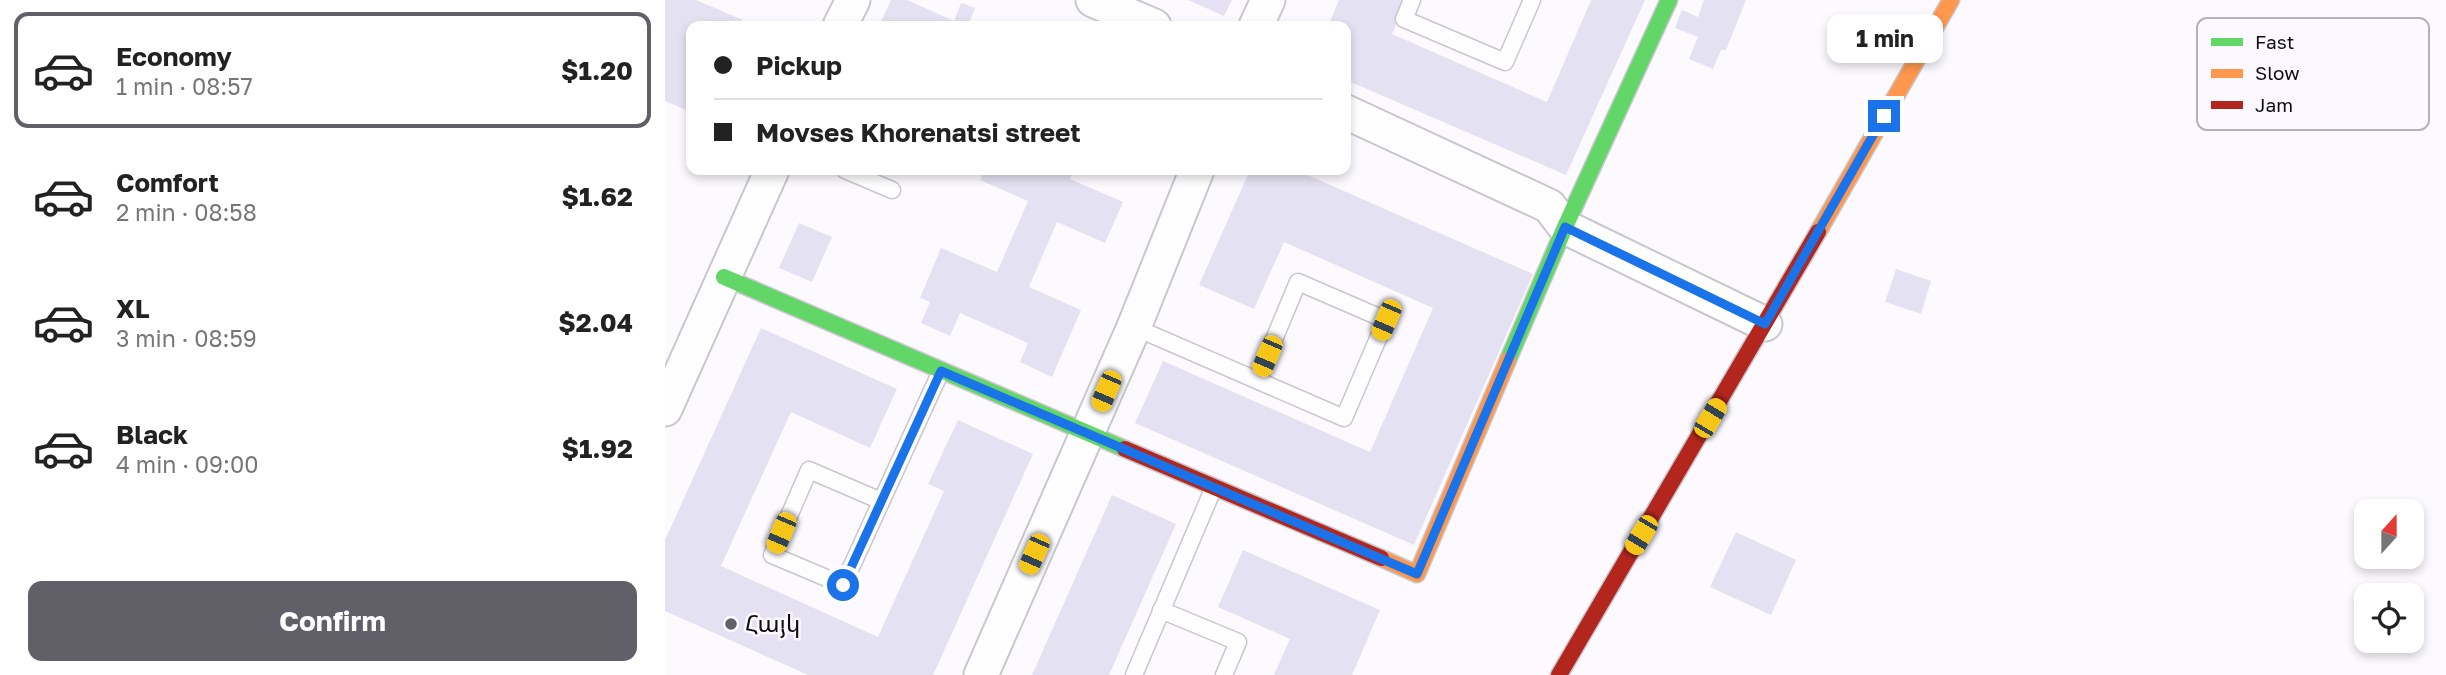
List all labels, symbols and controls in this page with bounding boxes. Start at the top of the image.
callout: 1 min [1826,15,1942,64]
legend [2197,18,2429,130]
text: 1 min [1856,24,1914,52]
text: Fast [2255,30,2294,53]
icon: car [32,39,95,102]
text: Economy [116,41,232,72]
text: Pickup [756,50,842,81]
text: $1.20 [561,55,633,86]
text: Slow [2255,61,2300,84]
text: 1 min · 08:57 [116,72,253,100]
text: Jam [2255,93,2293,116]
route end [1868,100,1900,132]
text: Movses Khorenatsi street [756,117,1081,148]
icon: car [32,165,95,228]
text: Comfort [116,167,219,198]
text: $1.62 [561,181,633,212]
text: 2 min · 08:58 [116,198,257,226]
icon: car [32,291,95,354]
text: XL [116,293,150,324]
car [1369,297,1404,343]
text: $2.04 [558,307,633,338]
text: 3 min · 08:59 [116,324,257,352]
car [1250,333,1285,379]
car [1089,368,1124,414]
car [1691,395,1730,441]
icon: car [32,417,95,480]
text: Black [116,419,188,450]
text: $1.92 [561,433,633,464]
text: 4 min · 09:00 [116,450,258,478]
north arrow [2354,499,2424,569]
map controls [2354,499,2424,653]
car [764,510,799,556]
car [1622,512,1661,558]
car [1016,531,1053,577]
route start [827,569,859,601]
button: Confirm [28,581,637,661]
button: locate [2354,583,2424,653]
place label: Հայկ [745,608,800,638]
marker: Հայկ [723,616,739,632]

